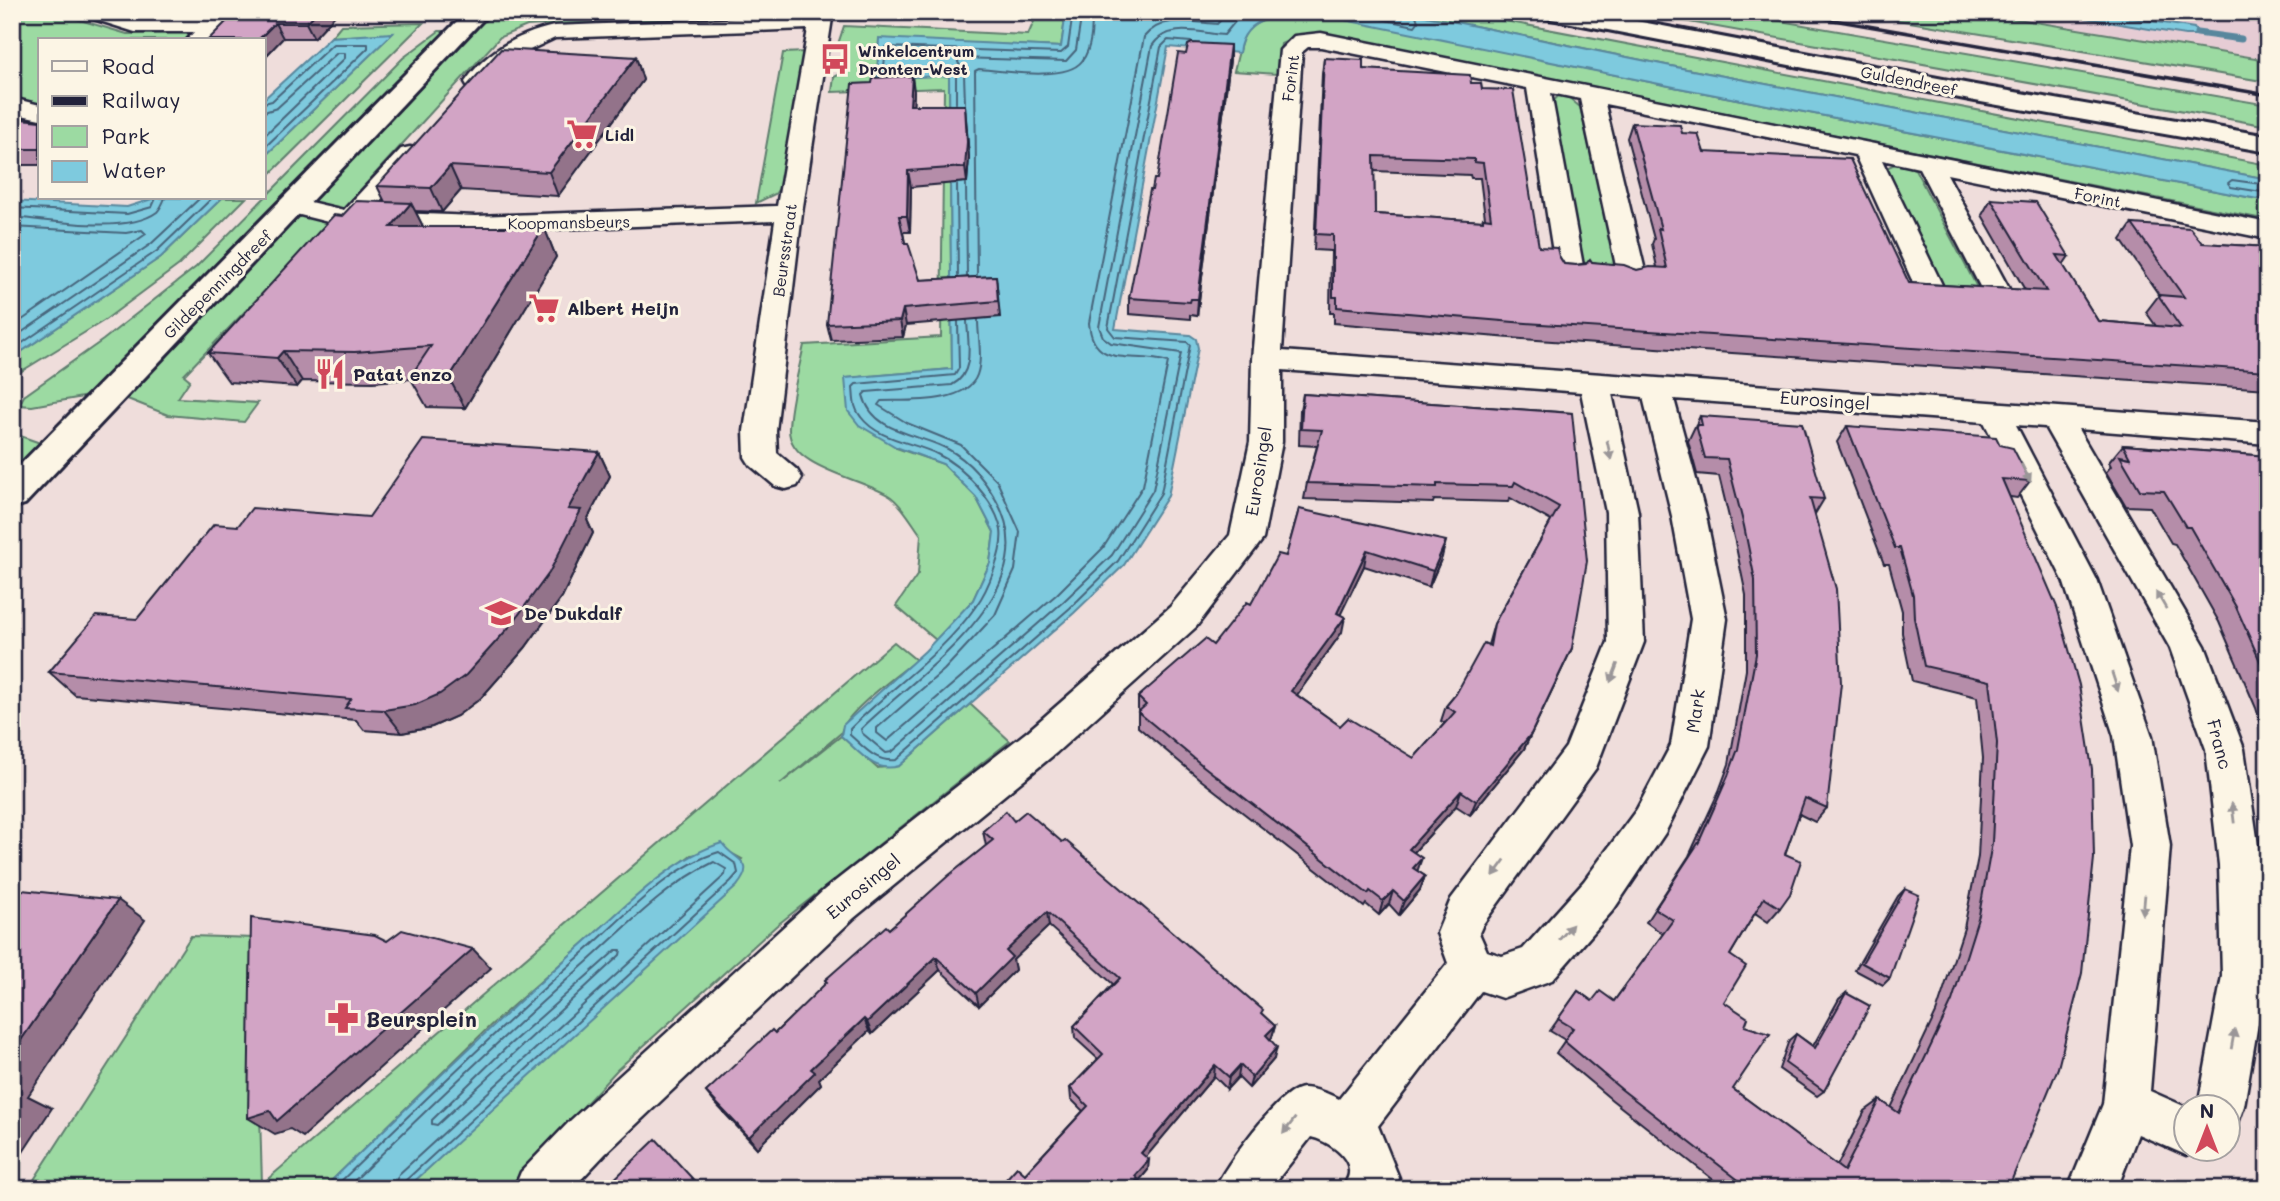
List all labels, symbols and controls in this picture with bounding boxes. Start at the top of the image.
legend [38,38,266,200]
place label: Winkelcentrum Dronten-West [858,40,974,79]
bus stop icon: Winkelcentrum Dronten-West [818,42,852,76]
text: Road [102,52,154,79]
street label: Forint [1277,53,1303,103]
street label: Guldendreef [1859,60,1960,100]
text: Railway [102,86,181,113]
supermarket icon: Lidl [565,117,599,151]
text: Park [102,122,150,149]
place label: Lidl [605,124,634,145]
text: Water [102,156,166,183]
street label: Forint [2073,182,2123,212]
street label: Beursstraat [767,202,801,298]
street label: Koopmansbeurs [508,210,630,234]
street label: Gildepenningdreef [158,225,276,343]
supermarket icon: Albert Heijn [527,291,561,325]
place label: Albert Heijn [567,296,679,320]
restaurant icon: Patat enzo [313,357,347,391]
place label: Patat enzo [353,362,452,386]
street label: Eurosingel [1779,385,1871,415]
street label: Eurosingel [1239,425,1277,517]
one-way arrow [1603,439,1614,461]
one-way arrow [2020,463,2031,483]
one-way arrow [2154,591,2167,610]
school or university icon: De Dukdalf [484,596,518,630]
place label: De Dukdalf [524,601,622,625]
one-way arrow [1608,663,1619,684]
one-way arrow [2110,672,2120,693]
street label: Mark [1680,687,1710,735]
street label: Franc [2202,716,2238,772]
one-way arrow [2228,802,2239,824]
street label: Eurosingel [821,848,905,924]
one-way arrow [1493,859,1507,877]
one-way arrow [2138,894,2149,916]
one-way arrow [1558,923,1574,941]
pharmacy icon: Beursplein [326,1001,360,1035]
place label: Beursplein [366,1005,477,1032]
one-way arrow [2228,1028,2239,1050]
north arrow [2172,1092,2242,1162]
text: N [2200,1098,2214,1123]
one-way arrow [1282,1117,1297,1135]

